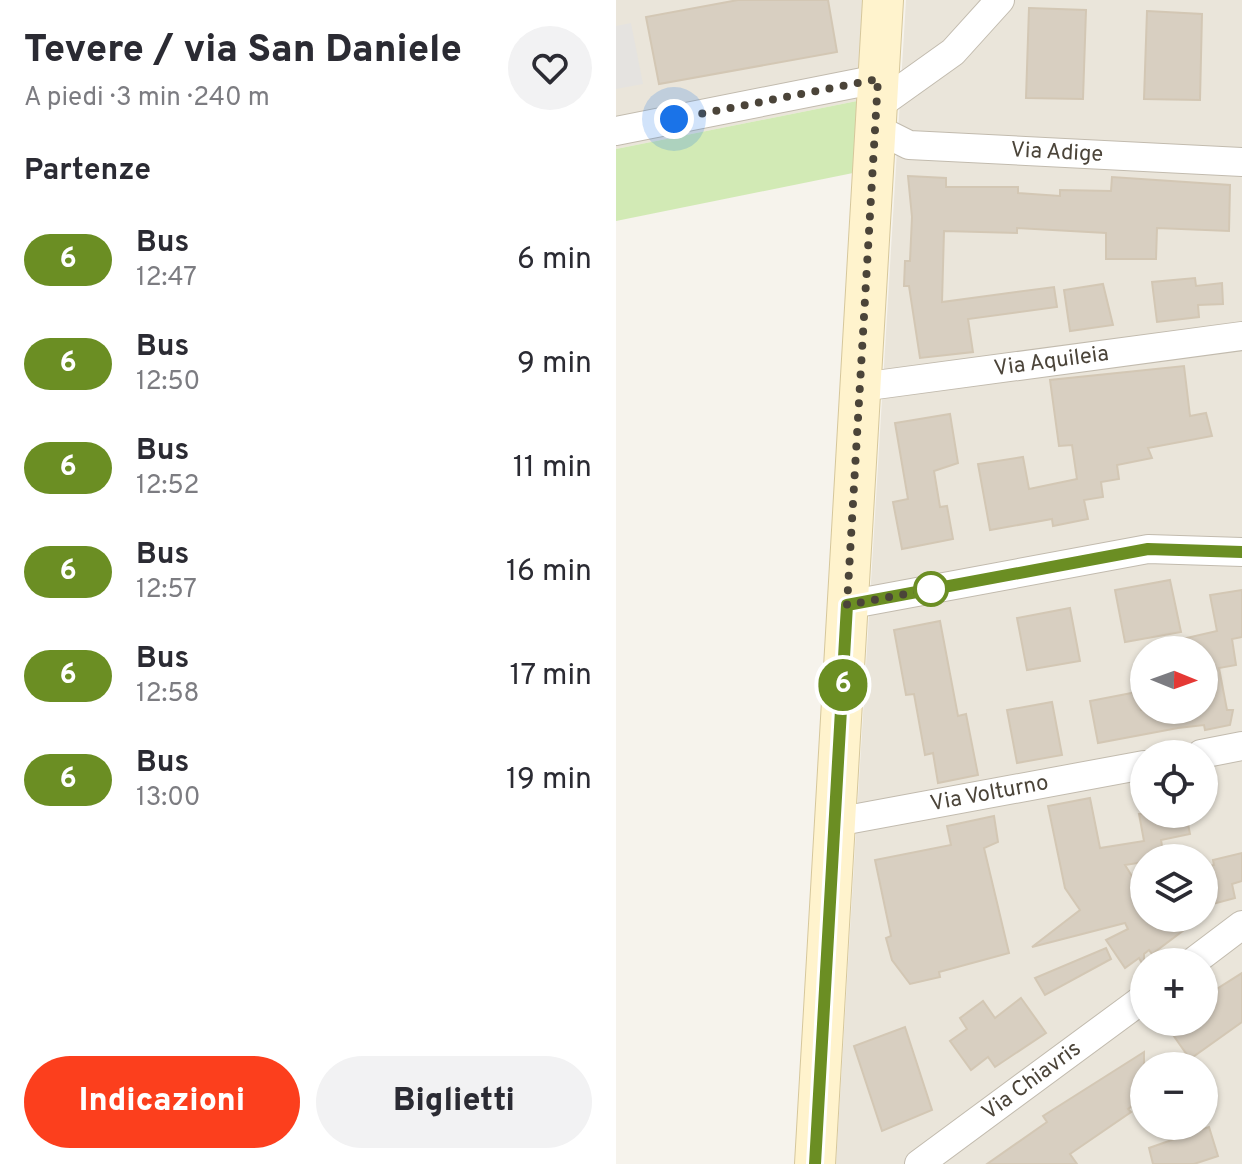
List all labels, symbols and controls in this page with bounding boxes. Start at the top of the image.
button: heart [508,26,592,110]
text: Tevere / via San Daniele [24,27,462,76]
text: A piedi · 3 min · 240 m [24,82,270,115]
your location [654,99,694,139]
street label: Via Adige [1010,137,1104,168]
text: Partenze [24,153,151,190]
text: Bus [136,225,189,262]
text: 6 [59,242,77,278]
text: 6 min [517,242,592,279]
text: 12:47 [136,262,197,295]
text: Bus [136,329,189,366]
street label: Via Aquileia [992,340,1110,383]
text: 6 [59,346,77,382]
text: 9 min [517,346,592,383]
text: 12:50 [136,366,200,399]
text: Bus [136,433,189,470]
text: 6 [59,450,77,486]
text: 11 min [513,450,592,487]
text: 12:52 [136,470,199,503]
text: Bus [136,537,189,574]
text: 6 [59,554,77,590]
text: 16 min [506,554,592,591]
unlabelled marker [914,572,948,606]
text: 12:57 [136,574,197,607]
north arrow [1130,636,1218,724]
map controls [1130,636,1218,1140]
text: Bus [136,641,189,678]
text: 6 [59,658,77,694]
text: 17 min [509,658,592,695]
line badge: 6 [817,659,869,711]
text: 6 [834,667,852,703]
text: 12:58 [136,678,200,711]
button: locate [1130,740,1218,828]
text: Bus [136,745,189,782]
text: 6 [59,762,77,798]
text: 19 min [506,762,592,799]
street label: Via Volturno [928,769,1051,818]
text: 13:00 [136,782,200,815]
button: layers [1130,844,1218,932]
button: + [1130,948,1218,1036]
street label: Via Chiavris [977,1035,1086,1126]
button: − [1130,1052,1218,1140]
button: Indicazioni [24,1056,300,1148]
button: Biglietti [316,1056,592,1148]

